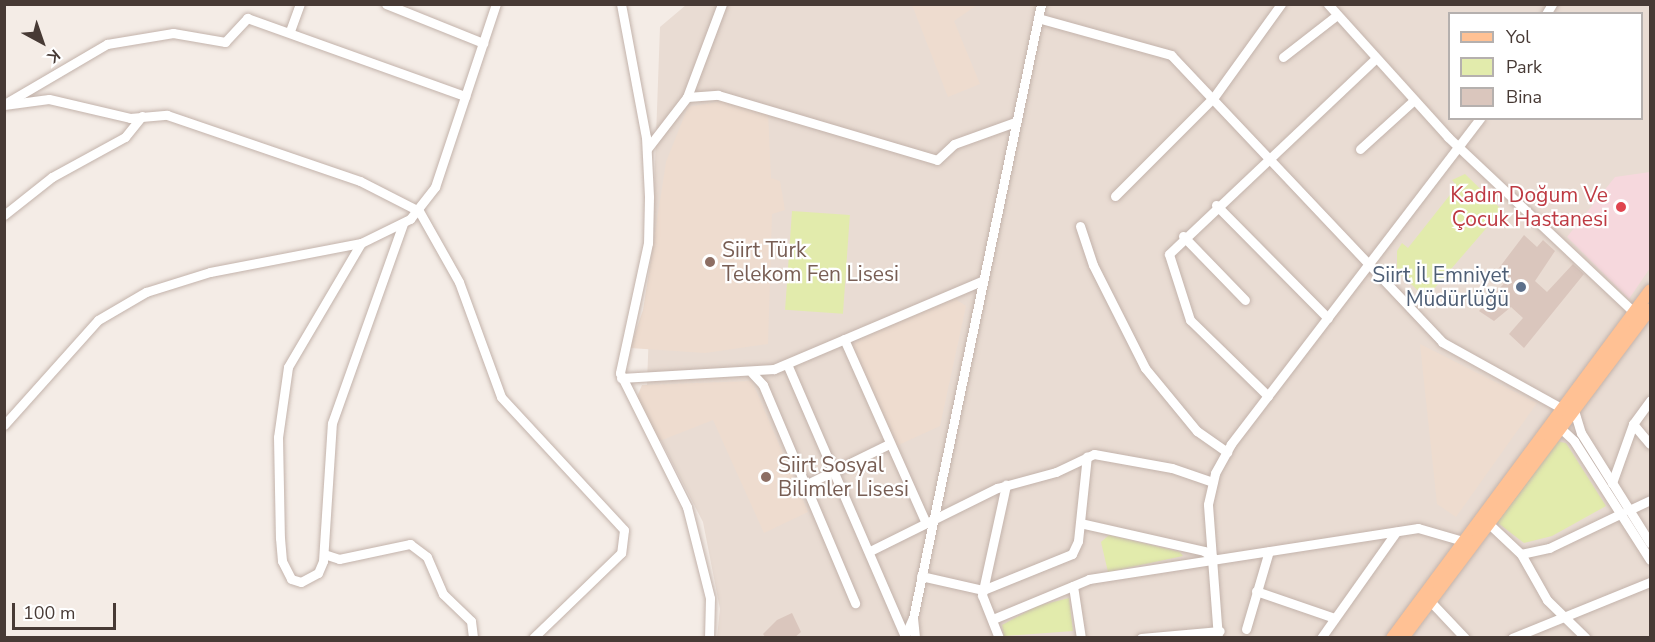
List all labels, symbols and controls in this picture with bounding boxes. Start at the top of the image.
north arrow [12,12,72,72]
legend [1448,12,1643,120]
text: Yol [1506,25,1531,49]
text: K [42,44,65,68]
text: Park [1506,55,1542,79]
text: Bina [1506,85,1542,109]
place label: Kadın Doğum Ve Çocuk Hastanesi [1450,182,1608,232]
marker: Kadın Doğum Ve Çocuk Hastanesi [1612,198,1630,216]
place label: Siirt Türk Telekom Fen Lisesi [722,237,899,287]
marker: Siirt Türk Telekom Fen Lisesi [703,255,717,269]
place label: Siirt İl Emniyet Müdürlüğü [1372,262,1509,312]
marker: Siirt İl Emniyet Müdürlüğü [1514,280,1528,294]
place label: Siirt Sosyal Bilimler Lisesi [778,452,909,502]
marker: Siirt Sosyal Bilimler Lisesi [759,470,773,484]
scale bar [15,591,118,629]
text: 100 m [23,601,75,625]

